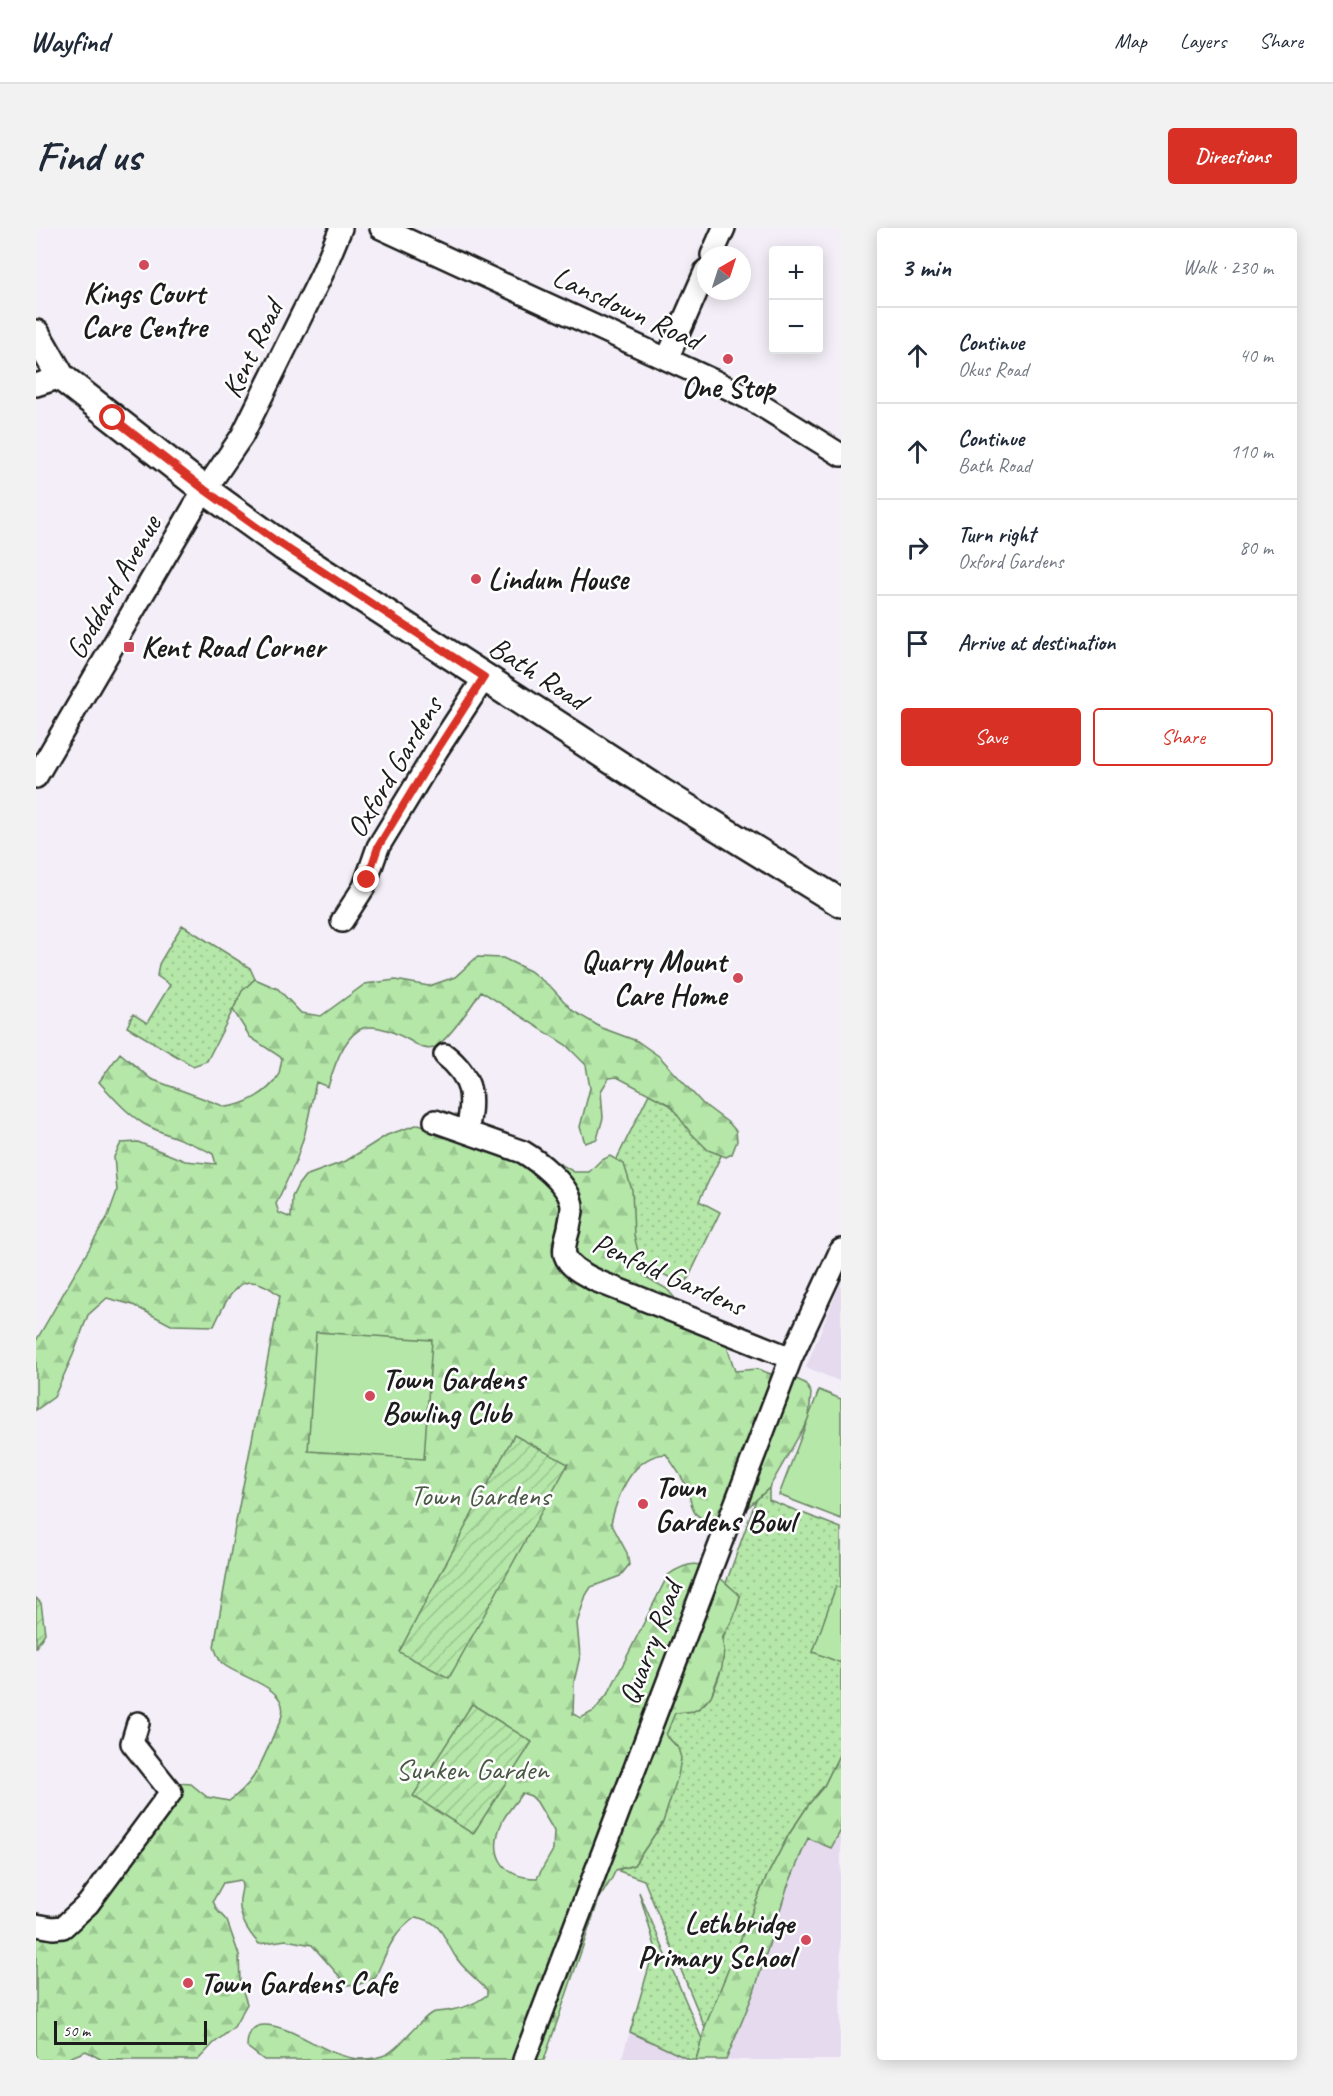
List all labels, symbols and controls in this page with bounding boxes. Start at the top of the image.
text: Wayfind [30,24,109,59]
text: Map [1114,28,1147,54]
text: Layers [1180,28,1226,54]
text: Share [1259,28,1303,54]
button: Directions [1168,128,1297,184]
text: Find us [36,130,141,183]
north arrow [697,246,751,300]
map controls [769,246,823,354]
button: + [769,246,823,300]
text: 3 min [901,251,951,284]
text: Walk · 230 m [1183,255,1273,280]
street label: Lansdown Road [547,257,711,361]
marker: Kings Court Care Centre [137,258,151,272]
place label: Kings Court Care Centre [81,274,209,346]
street label: Kent Road [212,290,294,404]
button: − [769,300,823,354]
text: Continue [958,329,1024,357]
icon: ahead [901,339,934,372]
text: 40 m [1239,343,1273,368]
marker: One Stop [721,352,735,366]
text: Okus Road [958,357,1028,382]
place label: One Stop [681,368,777,406]
route start [99,404,125,430]
text: Continue [958,425,1024,453]
icon: ahead [901,435,934,468]
text: 110 m [1230,439,1273,464]
text: Bath Road [958,453,1031,478]
street label: Goddard Avenue [57,506,171,666]
text: Turn right [958,521,1035,549]
icon: right [901,531,934,564]
text: 80 m [1239,535,1273,560]
text: Oxford Gardens [958,549,1063,574]
place label: Lindum House [488,560,630,598]
marker: Lindum House [469,572,483,586]
street label: Bath Road [482,627,598,721]
icon: arrive [901,627,934,660]
place label: Kent Road Corner [141,628,328,666]
text: Arrive at destination [958,629,1115,657]
marker: Kent Road Corner [122,640,136,654]
street label: Oxford Gardens [337,687,452,844]
button: Save [901,708,1081,766]
button: Share [1093,708,1273,766]
route end [353,866,379,892]
place label: Quarry Mount Care Home [581,942,729,1014]
marker: Quarry Mount Care Home [731,971,745,985]
street label: Penfold Gardens [587,1223,754,1326]
place label: Town Gardens Bowling Club [382,1360,528,1432]
marker: Town Gardens Bowling Club [363,1389,377,1403]
place label: Town Gardens Bowl [655,1468,801,1540]
park label: Town Gardens [410,1476,553,1514]
marker: Town Gardens Bowl [636,1497,650,1511]
street label: Quarry Road [609,1572,692,1710]
park label: Sunken Garden [396,1750,550,1788]
place label: Lethbridge Primary School [638,1904,800,1976]
marker: Lethbridge Primary School [799,1933,813,1947]
place label: Town Gardens Cafe [200,1964,399,2002]
marker: Town Gardens Cafe [181,1976,195,1990]
scale bar [54,2018,207,2046]
text: 50 m [63,2021,90,2041]

